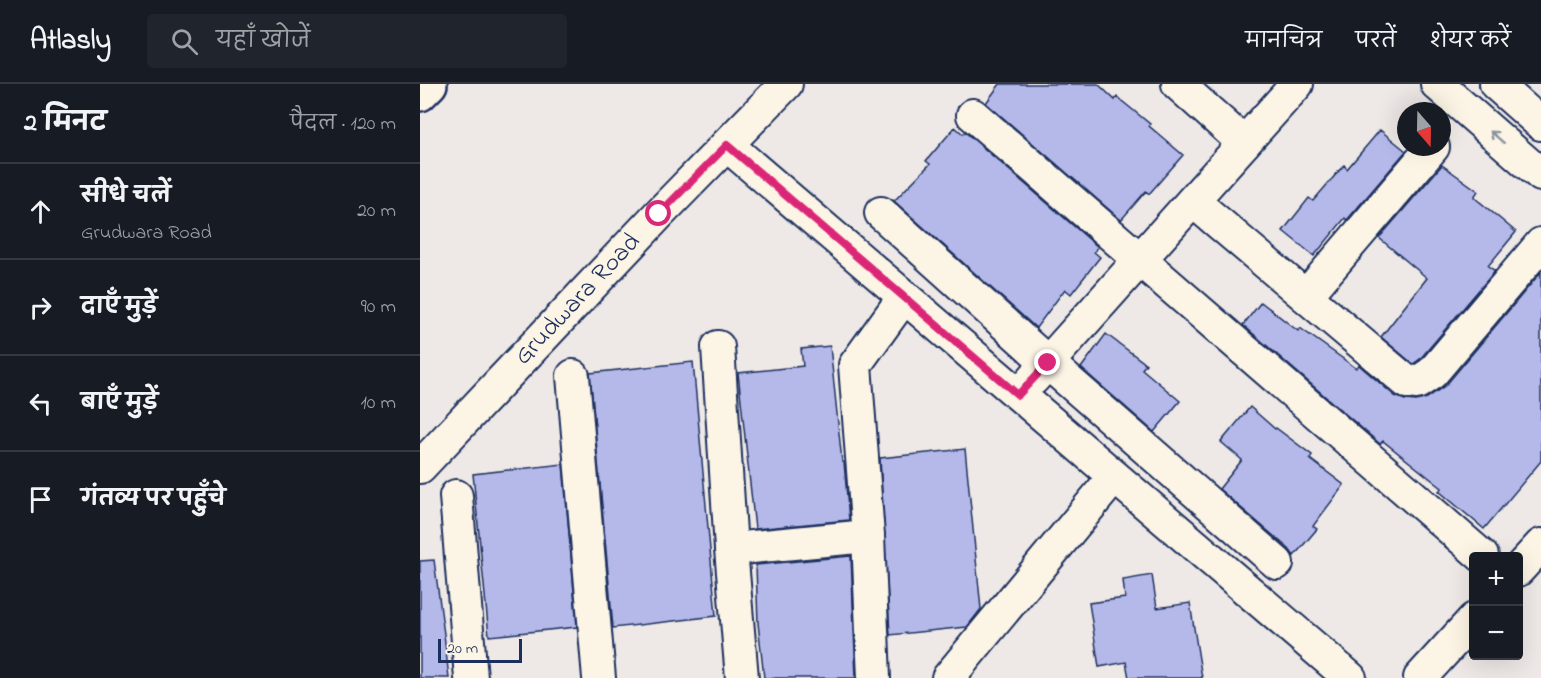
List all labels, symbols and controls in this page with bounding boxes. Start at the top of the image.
search box [147,14,567,68]
text: Atlasly [30,21,111,62]
icon: search [168,25,201,58]
text: यहाँ खोजें [216,26,310,58]
text: मानचित्र [1245,27,1322,57]
text: परतें [1355,27,1396,57]
text: शेयर करें [1429,27,1511,57]
north arrow [1397,102,1451,156]
text: 2 मिनट [24,105,107,143]
text: पैदल · 120 m [290,110,396,139]
one-way arrow [1490,130,1505,144]
text: सीधे चलें [81,181,171,213]
icon: ahead [24,195,57,228]
text: 20 m [357,197,396,226]
route start [645,200,671,226]
text: Grudwara Road [81,219,212,248]
street label: Grudwara Road [506,225,650,375]
icon: right [24,291,57,324]
text: दाएँ मुड़ें [81,292,157,324]
text: 90 m [361,293,396,322]
route end [1034,349,1060,375]
icon: left [24,387,57,420]
text: बाएँ मुड़ें [81,388,158,420]
text: 10 m [360,389,396,418]
icon: arrive [24,483,57,516]
text: गंतव्य पर पहुँचे [81,484,226,516]
map controls [1469,552,1523,660]
button: + [1469,552,1523,606]
button: − [1469,606,1523,660]
scale bar [438,636,522,664]
text: 20 m [447,637,478,661]

